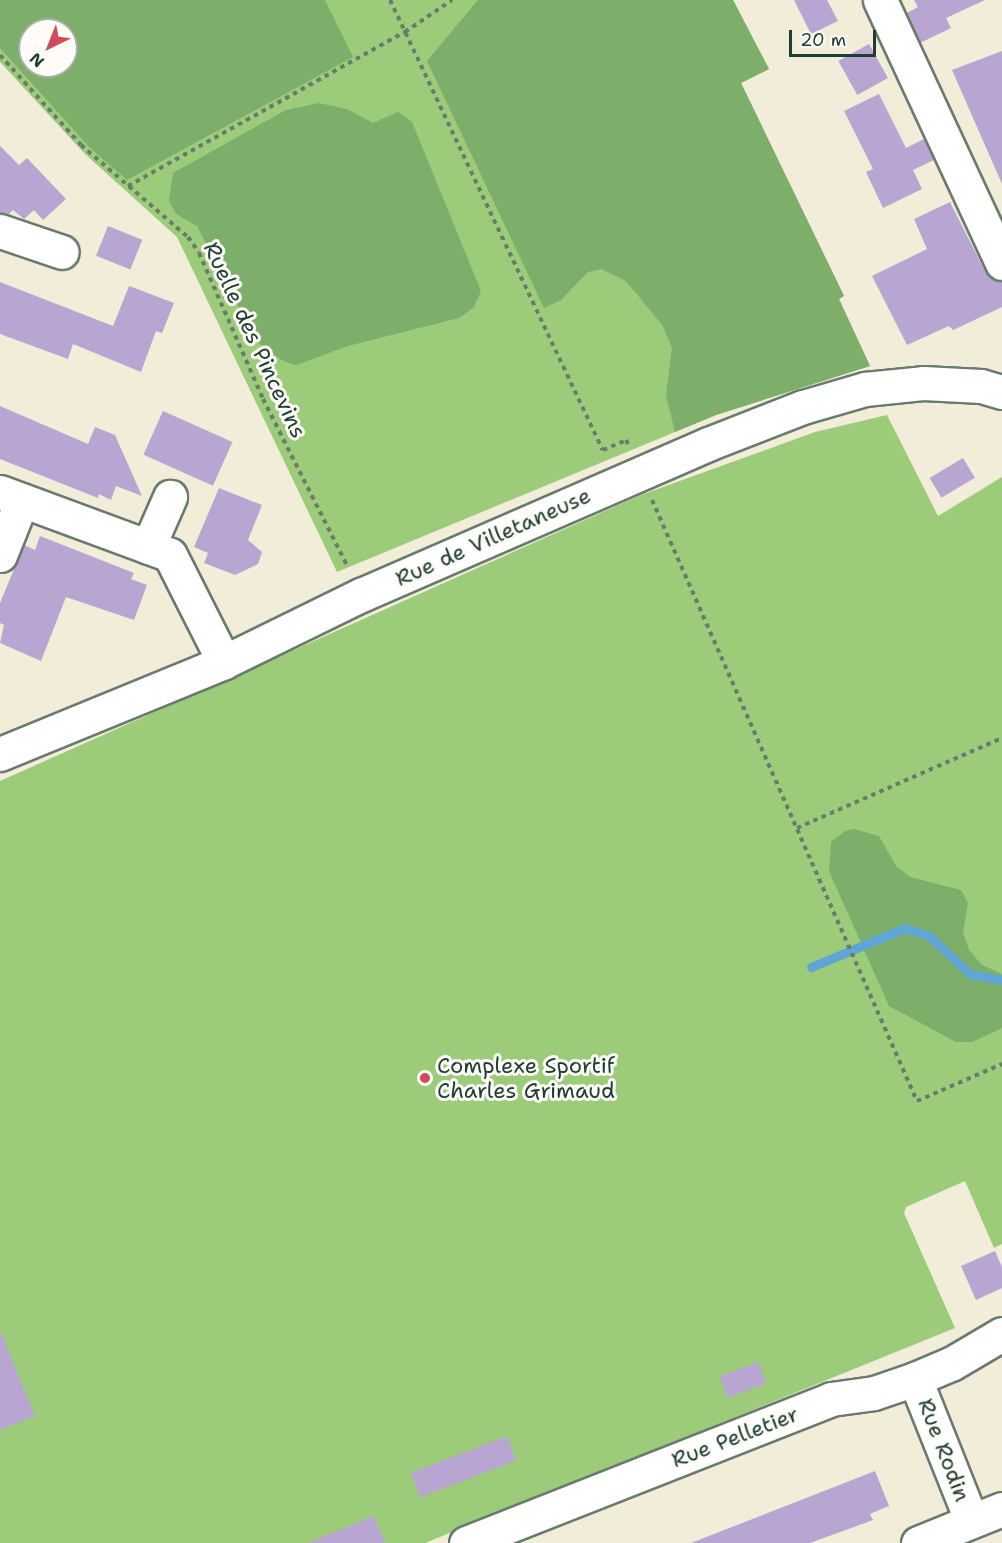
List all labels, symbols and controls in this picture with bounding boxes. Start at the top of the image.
north arrow [18,18,78,78]
scale bar [792,18,879,56]
text: 20 m [800,28,846,52]
text: N [25,48,49,72]
street label: Ruelle des Pincevins [198,238,312,442]
street label: Rue de Villetaneuse [391,482,595,592]
place label: Complexe Sportif Charles Grimaud [437,1052,615,1104]
marker: Complexe Sportif Charles Grimaud [418,1071,432,1085]
street label: Rue Rodin [912,1395,976,1505]
street label: Rue Pelletier [668,1401,802,1473]

